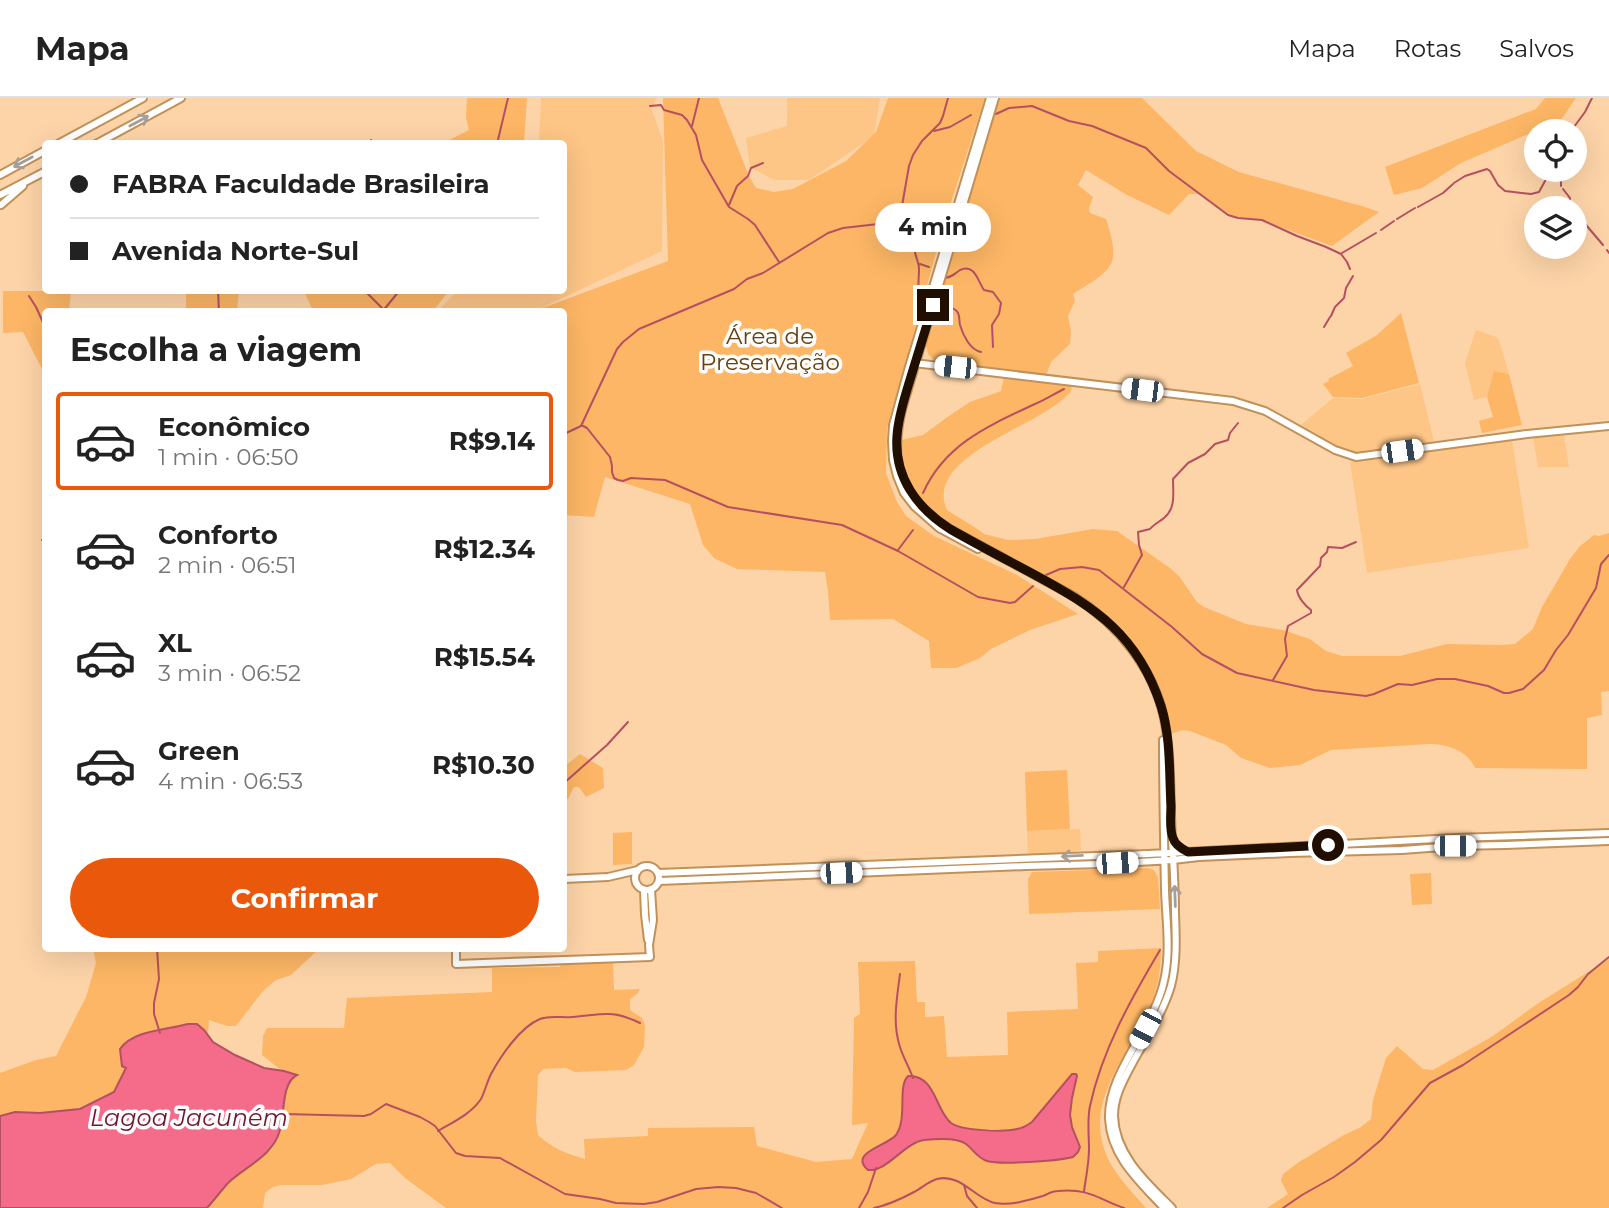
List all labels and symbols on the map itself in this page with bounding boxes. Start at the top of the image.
one-way arrow [128,114,148,128]
one-way arrow [13,156,34,170]
callout: 4 min [875,204,991,252]
route end [917,289,949,321]
park label: Área de Preservação [700,322,840,376]
car [934,354,977,380]
car [1120,377,1165,403]
car [1380,438,1425,464]
route start [1312,829,1344,861]
car [1435,836,1477,857]
one-way arrow [1060,850,1083,863]
car [1096,851,1139,875]
car [820,862,863,884]
one-way arrow [1168,885,1181,908]
car [1126,1006,1165,1052]
water label: Lagoa Jacuném [90,1103,288,1132]

